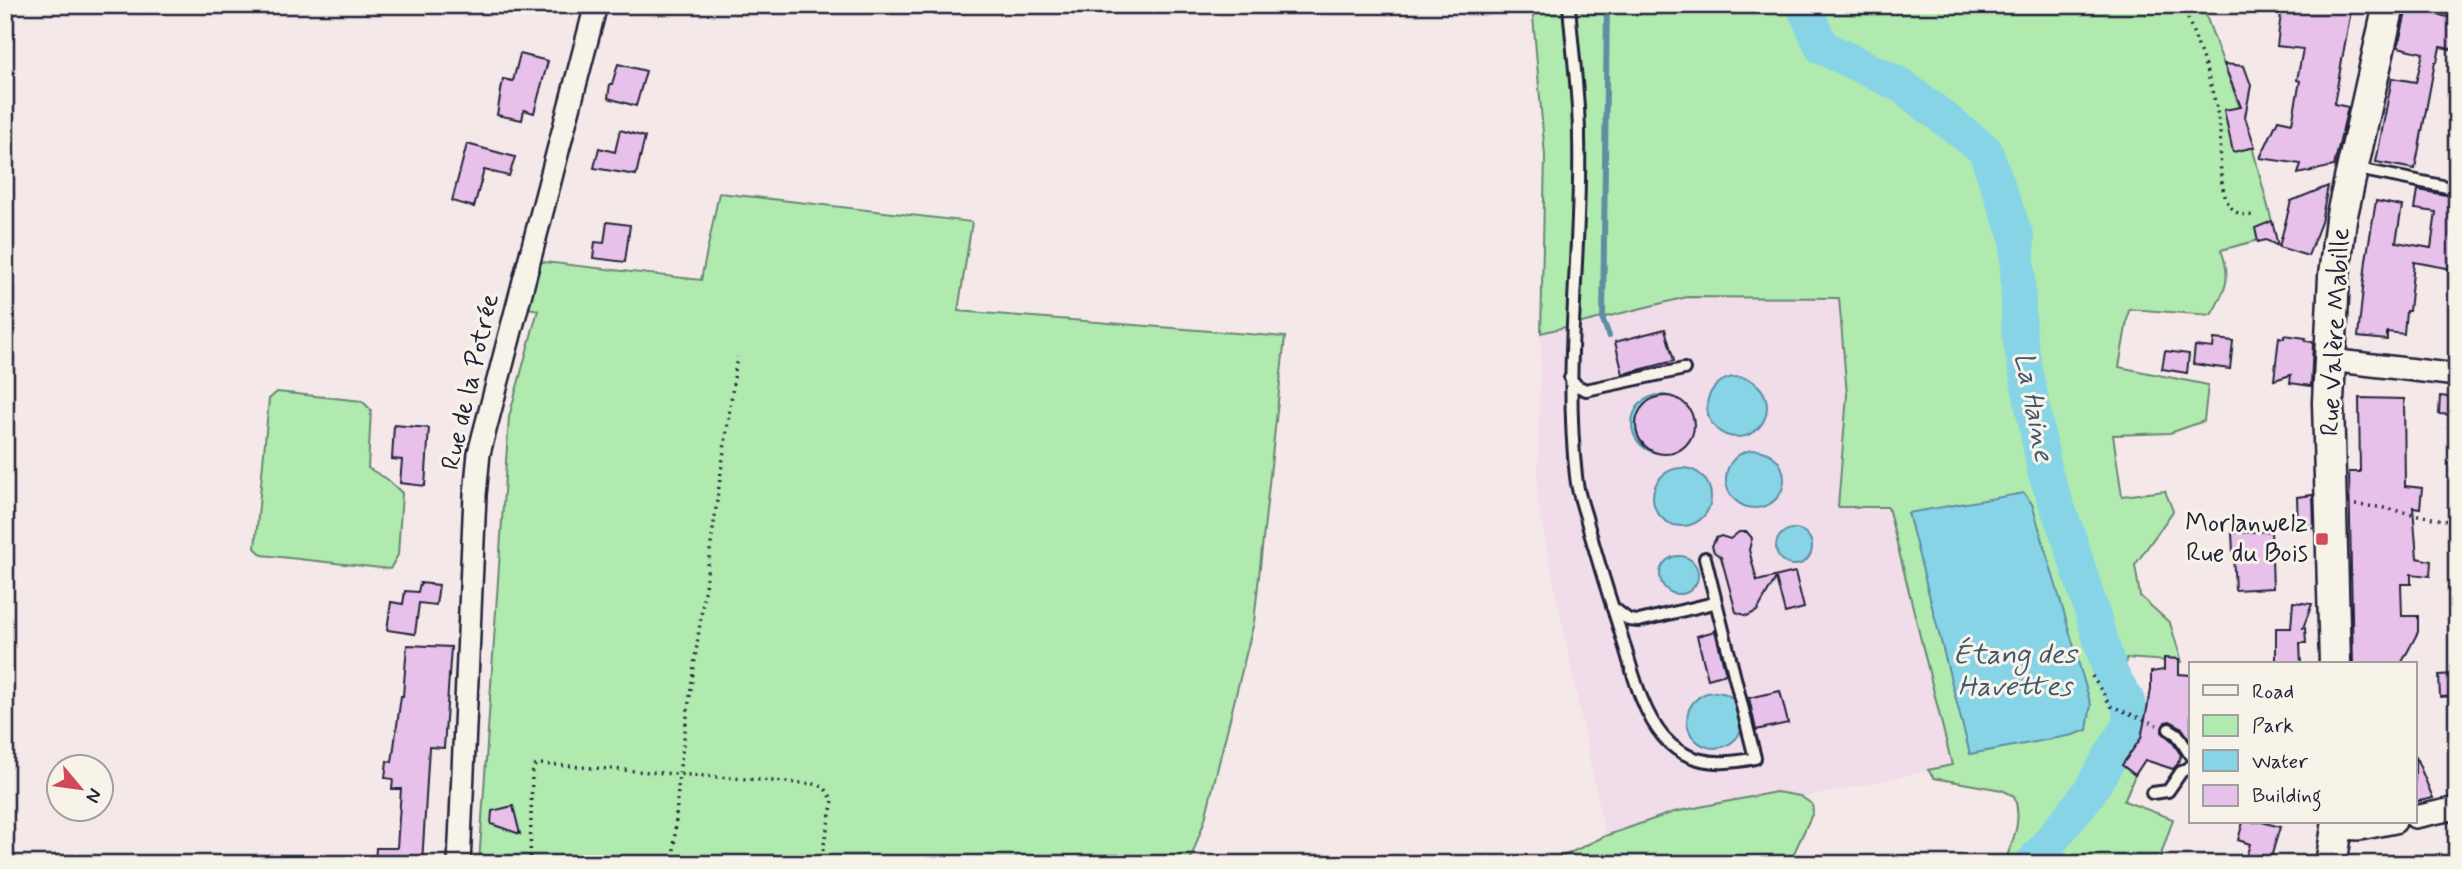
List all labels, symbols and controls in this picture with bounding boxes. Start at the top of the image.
street label: Rue Valère Mabille [2314,227,2358,437]
street label: Rue de la Potrée [434,290,508,473]
water label: La Haine [2004,349,2062,466]
place label: Morlanwelz Rue du Bois [2185,507,2308,571]
marker: Morlanwelz Rue du Bois [2314,531,2330,547]
water label: Étang des Havettes [1953,636,2079,706]
legend [2189,662,2416,824]
text: Road [2252,678,2294,706]
text: Park [2252,712,2294,740]
text: Water [2252,748,2308,776]
north arrow [46,754,116,824]
text: Building [2252,782,2322,812]
text: N [80,784,108,807]

